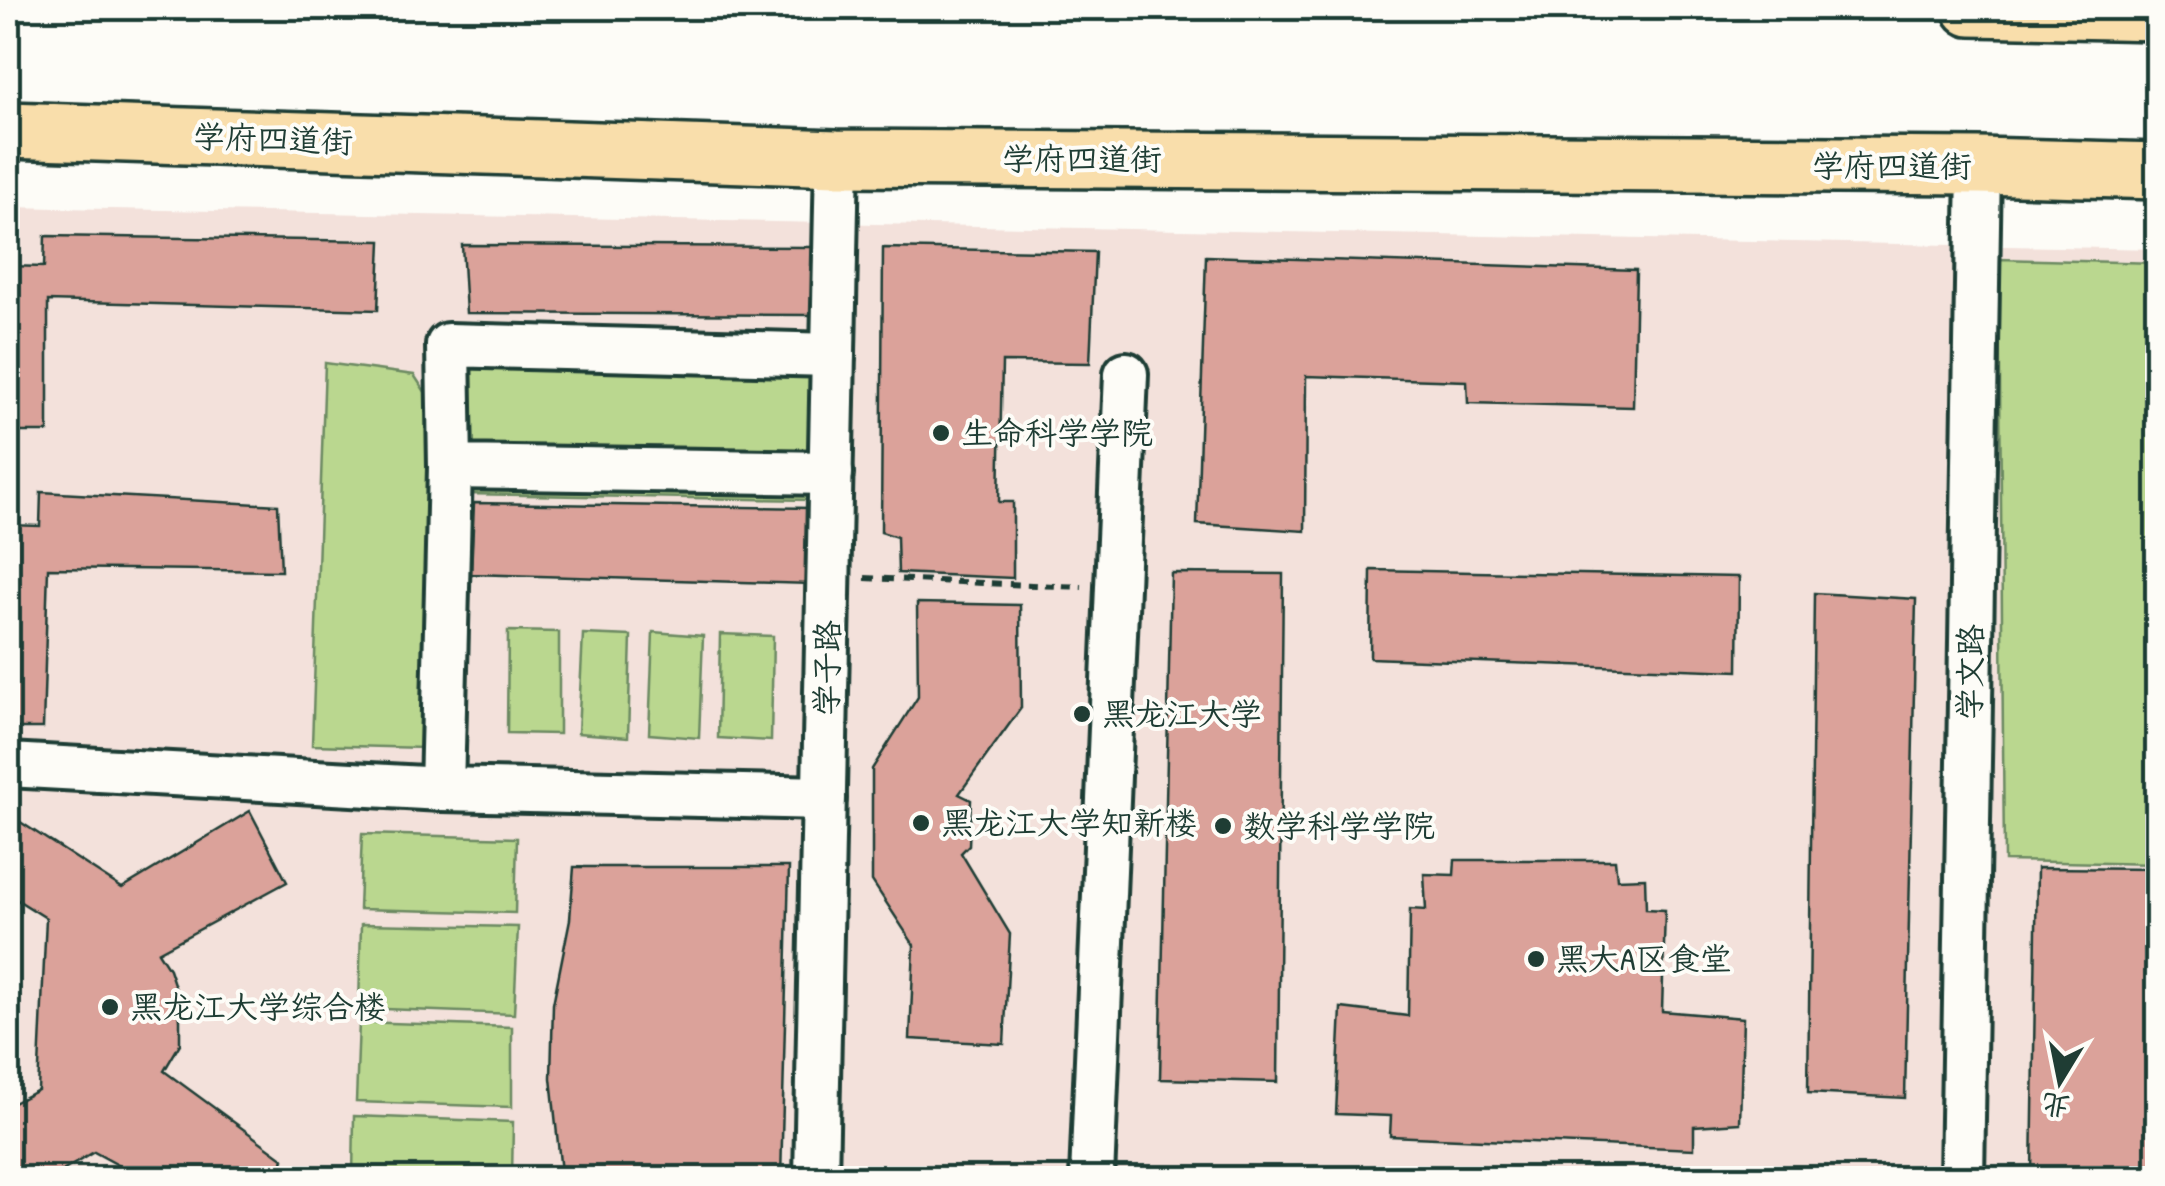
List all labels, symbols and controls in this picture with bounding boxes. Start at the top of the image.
street label: 学府四道街 [192,114,354,163]
street label: 学府四道街 [1002,137,1162,180]
street label: 学府四道街 [1812,144,1972,187]
place label: 生命科学学院 [961,411,1153,454]
marker: 生命科学学院 [930,422,952,444]
street label: 学子路 [804,620,849,716]
street label: 学文路 [1947,624,1992,720]
place label: 黑龙江大学 [1102,692,1262,735]
marker: 黑龙江大学 [1071,703,1093,725]
place label: 黑龙江大学知新楼 [941,801,1197,844]
place label: 数学科学学院 [1243,804,1435,847]
marker: 黑龙江大学知新楼 [910,812,932,834]
marker: 数学科学学院 [1212,815,1234,837]
place label: 黑大A区食堂 [1556,937,1732,980]
marker: 黑大A区食堂 [1525,948,1547,970]
place label: 黑龙江大学综合楼 [130,985,386,1028]
marker: 黑龙江大学综合楼 [99,996,121,1018]
north arrow [2010,1031,2110,1131]
text: 北 [2039,1084,2073,1127]

